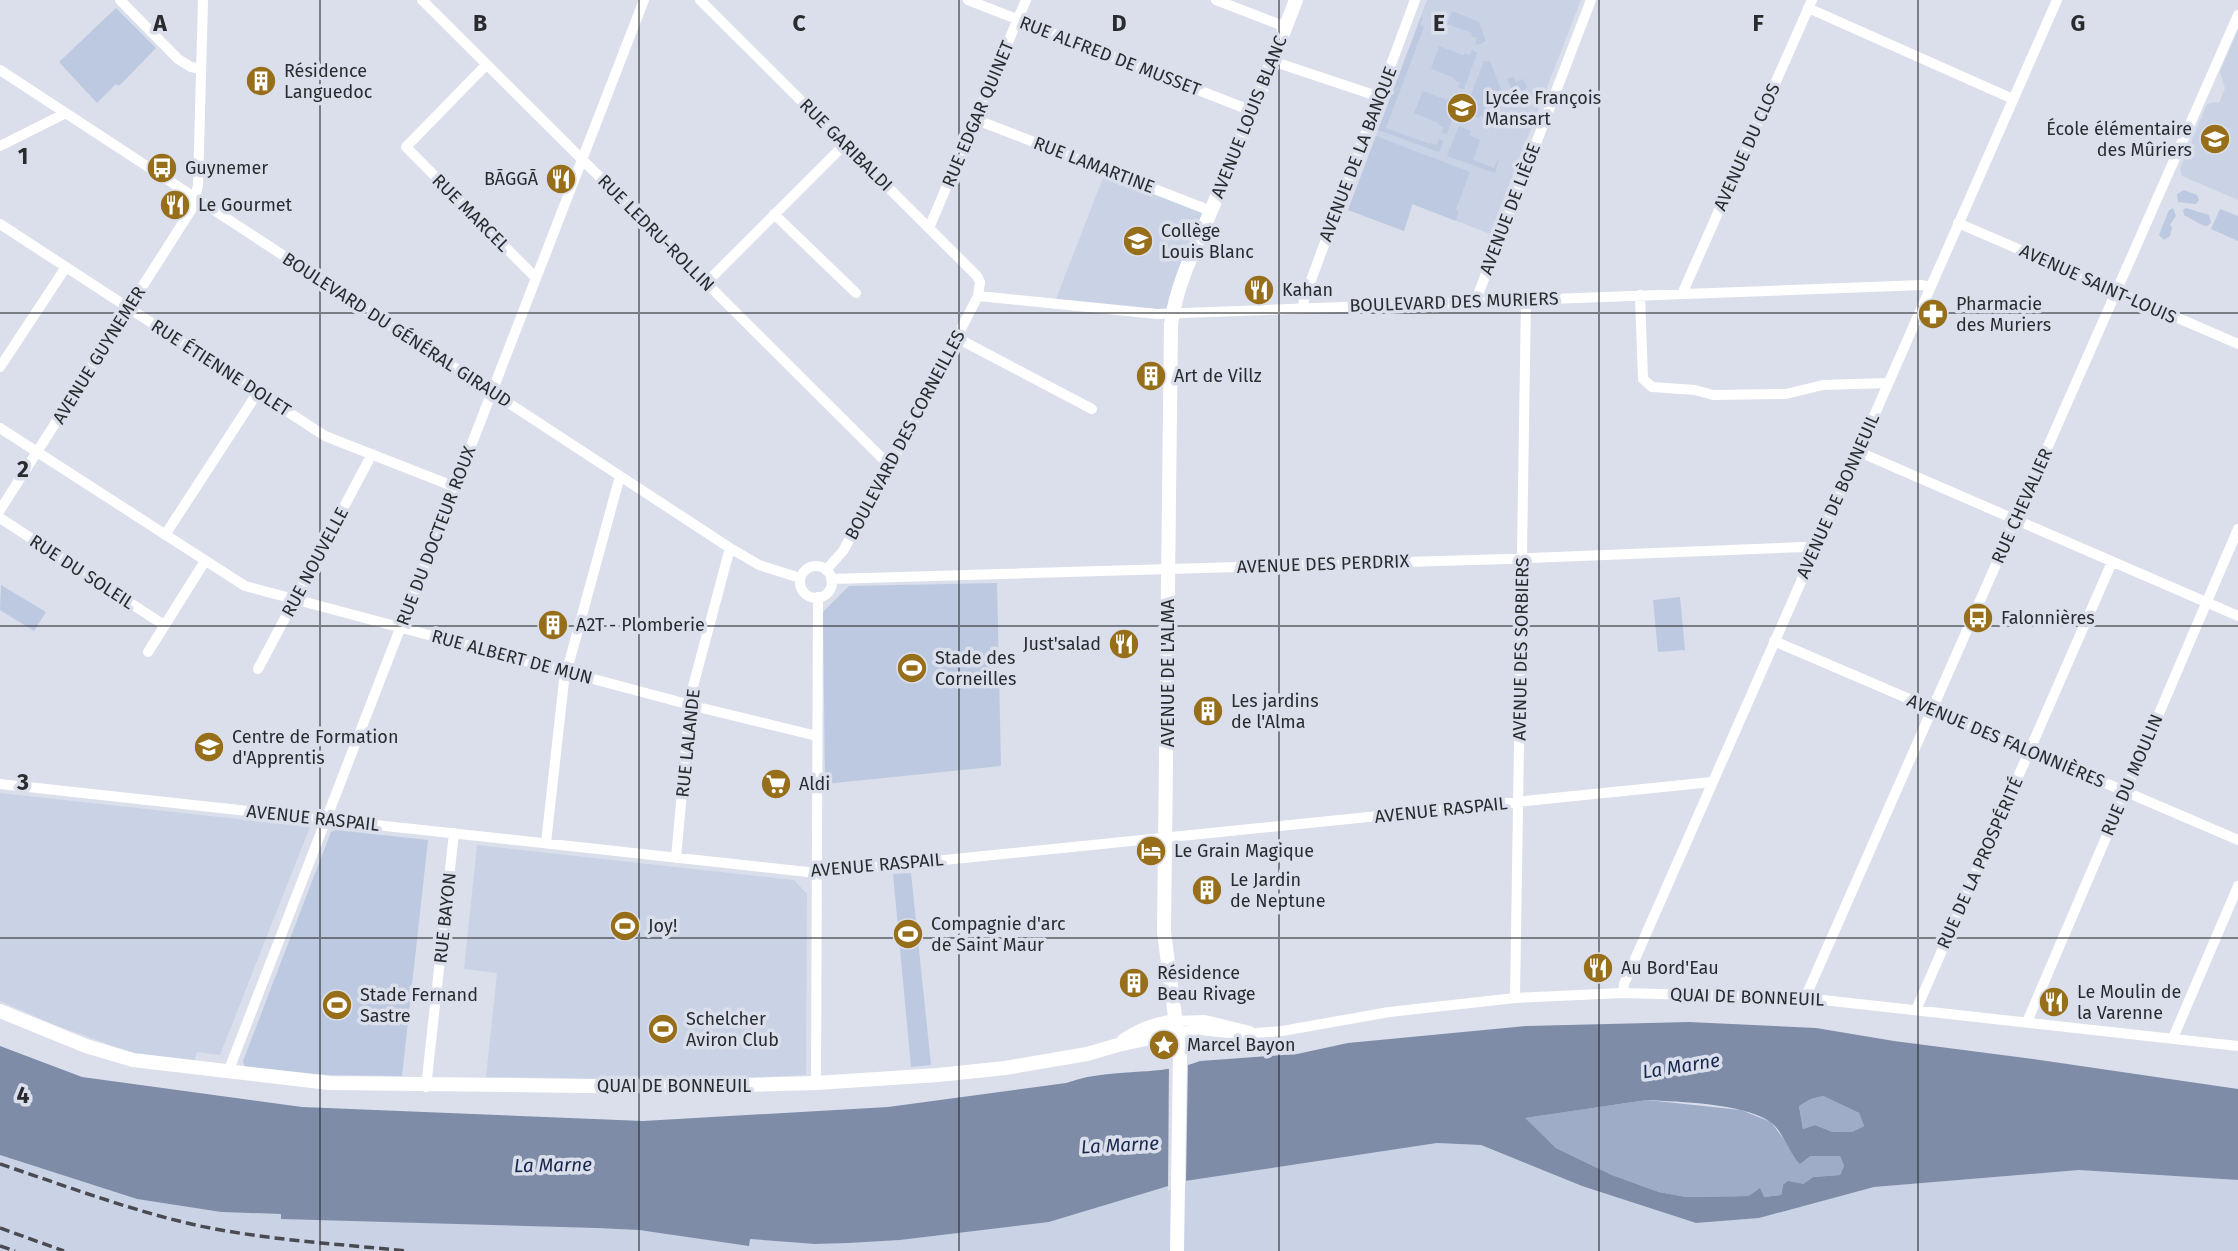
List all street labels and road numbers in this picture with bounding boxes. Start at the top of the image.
street label: RUE ALFRED DE MUSSET [1016,11,1204,101]
street label: AVENUE LOUIS BLANC [1206,33,1292,201]
street label: RUE EDGAR QUINET [937,37,1019,190]
street label: AVENUE DE LA BANQUE [1314,63,1402,245]
street label: AVENUE DU CLOS [1709,80,1785,214]
street label: RUE GARIBALDI [795,94,897,196]
street label: RUE LAMARTINE [1030,132,1158,198]
street label: AVENUE DE LIÈGE [1474,140,1545,278]
street label: RUE MARCEL [428,170,514,256]
street label: RUE LEDRU-ROLLIN [593,170,719,296]
street label: AVENUE SAINT-LOUIS [2016,240,2180,329]
street label: BOULEVARD DU GÉNÉRAL GIRAUD [278,247,516,412]
street label: AVENUE GUYNEMER [48,282,150,428]
street label: BOULEVARD DES MURIERS [1349,287,1559,317]
street label: RUE ÉTIENNE DOLET [147,314,296,422]
street label: BOULEVARD DES CORNEILLES [840,326,970,544]
street label: AVENUE DE BONNEUIL [1792,410,1884,582]
street label: RUE DU DOCTEUR ROUX [392,443,481,629]
street label: RUE CHEVALIER [1987,445,2057,567]
street label: RUE NOUVELLE [277,503,353,621]
street label: RUE DU SOLEIL [25,530,139,614]
street label: AVENUE DES PERDRIX [1236,550,1410,578]
street label: AVENUE DES SORBIERS [1508,557,1534,741]
street label: AVENUE DE L'ALMA [1157,598,1179,747]
street label: RUE ALBERT DE MUN [429,625,595,689]
street label: RUE LALANDE [671,688,705,798]
street label: AVENUE DES FALONNIÈRES [1904,688,2109,793]
street label: RUE DU MOULIN [2096,711,2168,839]
street label: RUE DE LA PROSPÉRITÉ [1931,773,2028,952]
street label: AVENUE RASPAIL [1374,792,1508,828]
street label: AVENUE RASPAIL [246,800,380,836]
street label: AVENUE RASPAIL [810,848,944,882]
street label: RUE BAYON [429,871,461,965]
street label: QUAI DE BONNEUIL [1669,983,1825,1011]
street label: QUAI DE BONNEUIL [597,1075,751,1097]

